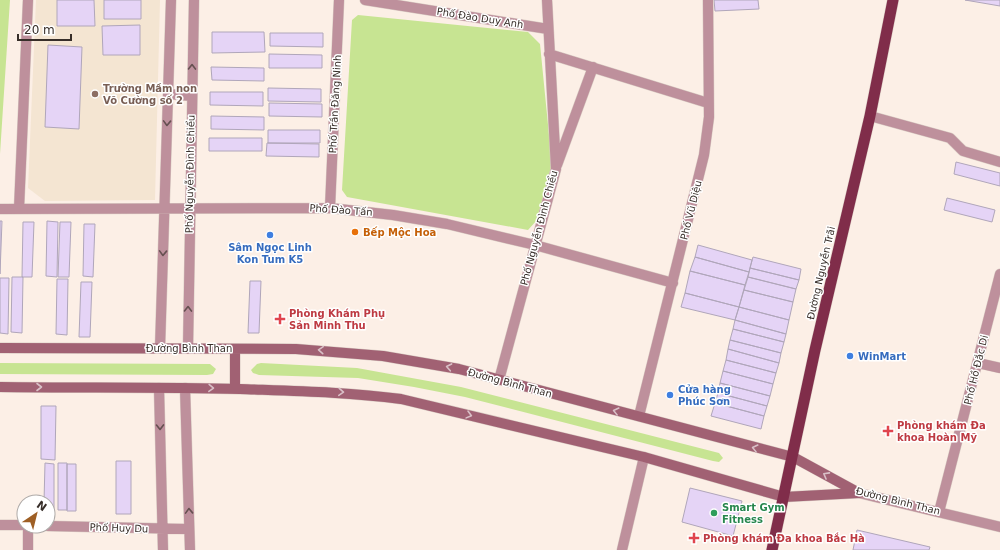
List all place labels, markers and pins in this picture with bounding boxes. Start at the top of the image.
place label: Trường Mầm non Võ Cường số 2 [103,83,197,106]
marker: Trường Mầm non Võ Cường số 2 [90,89,100,99]
place label: Bếp Mộc Hoa [363,226,436,238]
marker: Bếp Mộc Hoa [350,227,360,237]
marker: Sâm Ngọc Linh Kon Tum K5 [265,230,275,240]
place label: Sâm Ngọc Linh Kon Tum K5 [228,242,312,265]
place label: Phòng Khám Phụ Sản Minh Thu [289,308,385,331]
marker: Phòng Khám Phụ Sản Minh Thu [274,313,286,325]
marker: WinMart [845,351,855,361]
place label: WinMart [858,351,906,362]
place label: Cửa hàng Phúc Sơn [678,384,731,407]
marker: Cửa hàng Phúc Sơn [665,390,675,400]
place label: Phòng khám Đa khoa Hoàn Mỹ [897,420,986,443]
marker: Phòng khám Đa khoa Hoàn Mỹ [882,425,894,437]
place label: Smart Gym Fitness [722,502,785,525]
marker: Smart Gym Fitness [709,508,719,518]
marker: Phòng khám Đa khoa Bắc Hà [688,532,700,544]
place label: Phòng khám Đa khoa Bắc Hà [703,532,865,544]

